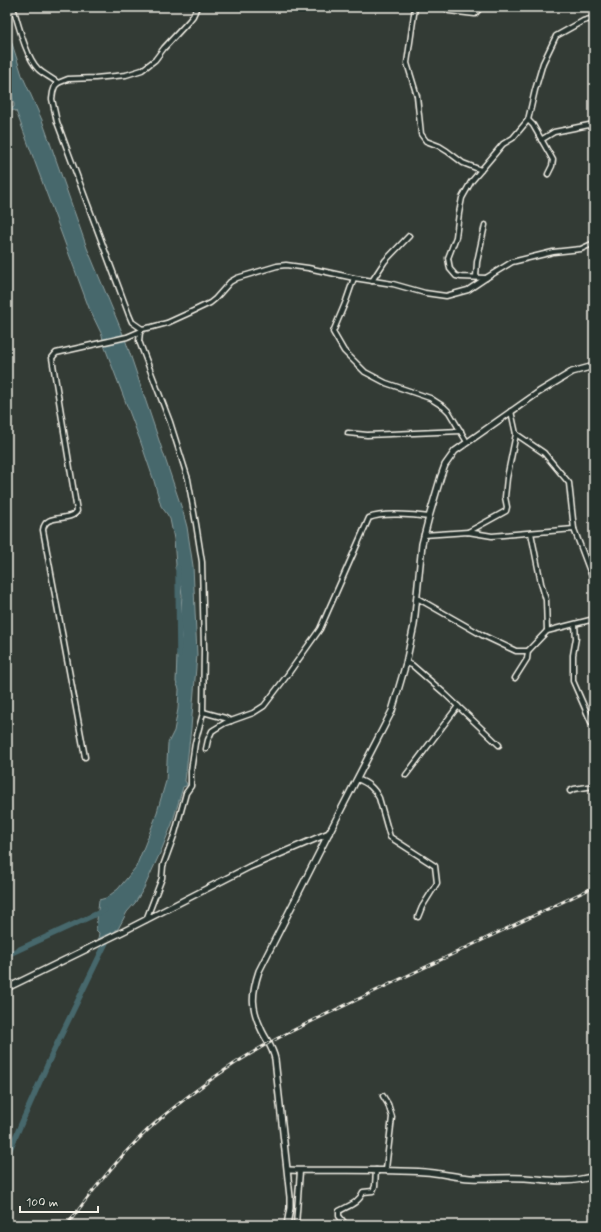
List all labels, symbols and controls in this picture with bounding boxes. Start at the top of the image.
scale bar [20,1188,98,1214]
text: 100 m [26,1195,58,1211]

